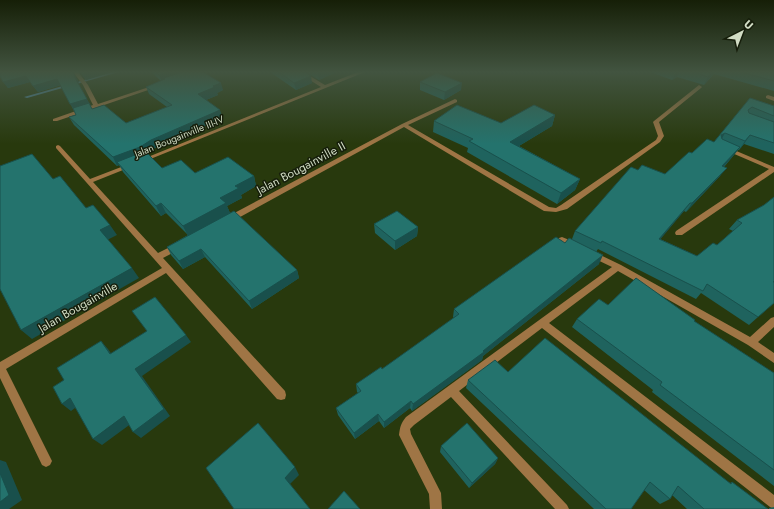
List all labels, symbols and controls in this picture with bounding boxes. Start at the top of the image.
north arrow [722,12,762,52]
text: U [740,16,757,33]
street label: Jalan Bougainville III-IV [130,111,227,162]
street label: Jalan Bougainville II [252,137,349,200]
street label: Jalan Bougainville [33,277,121,338]

